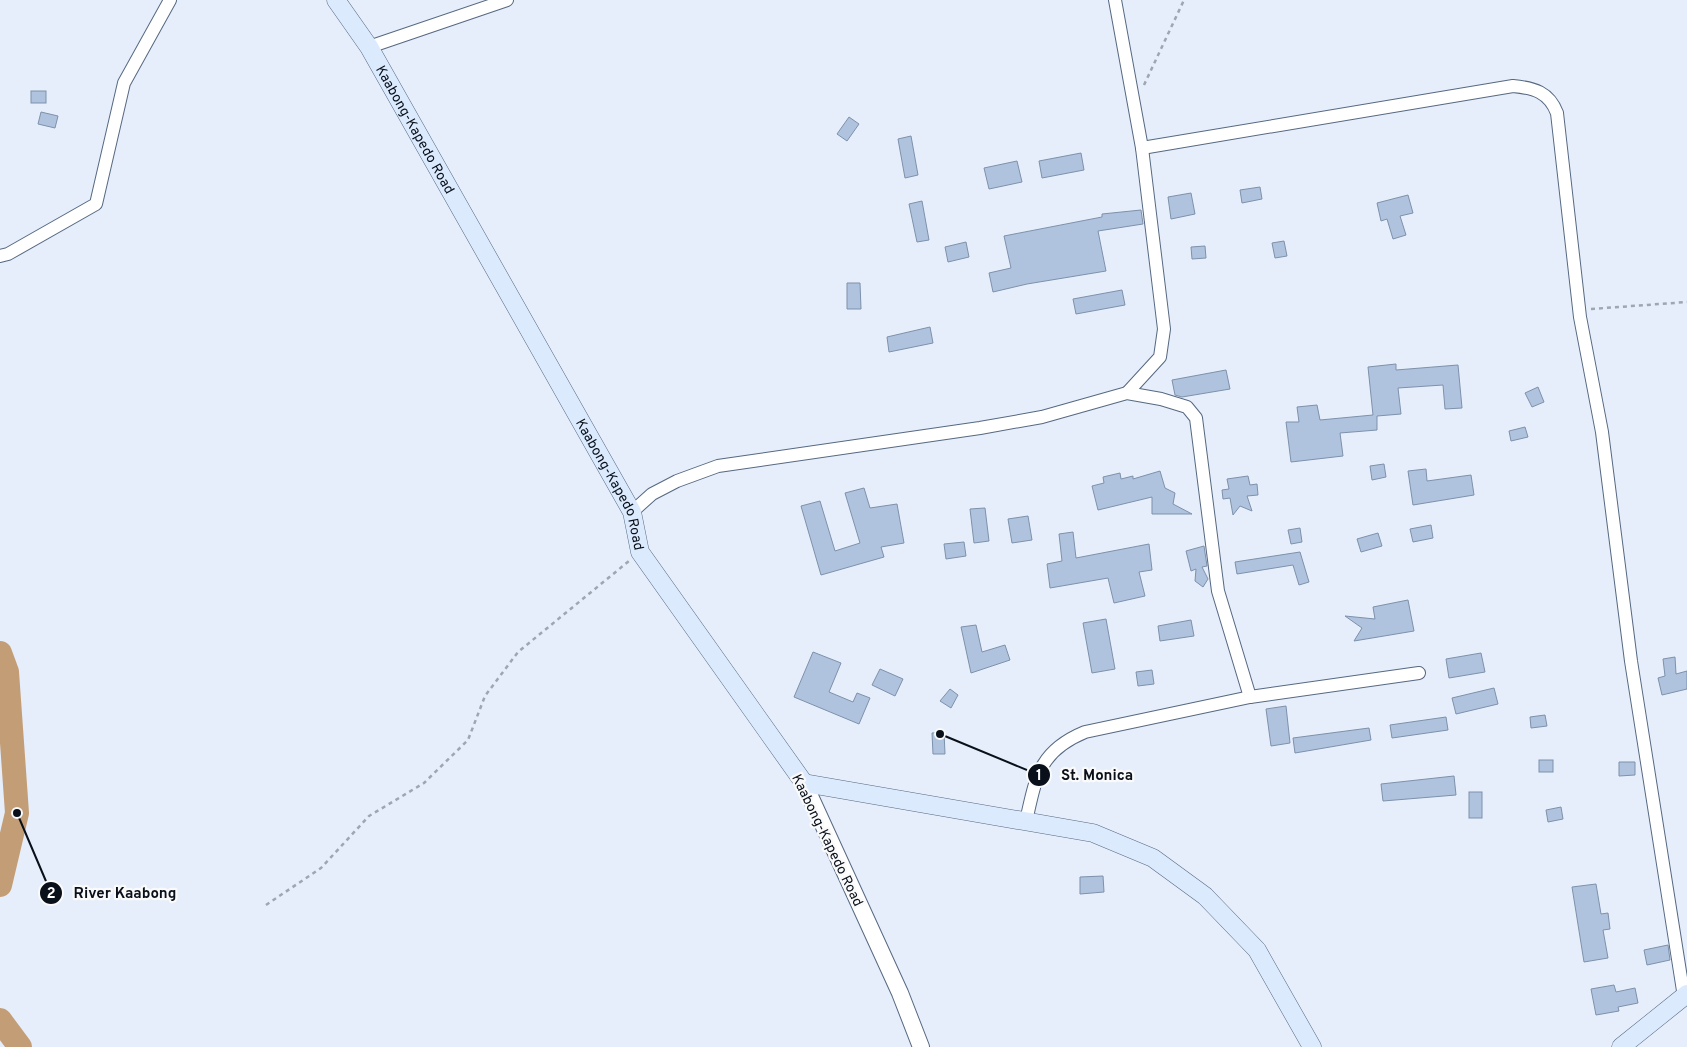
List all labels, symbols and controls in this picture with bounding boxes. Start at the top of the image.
street label: Kaabong-Kapedo Road [371,63,457,197]
street label: Kaabong-Kapedo Road [571,416,646,552]
callout: St. Monica [1026,760,1144,790]
text: 1 [1036,767,1042,786]
text: St. Monica [1061,767,1133,786]
street label: Kaabong-Kapedo Road [787,772,866,910]
callout: River Kaabong [39,878,187,908]
text: 2 [46,885,56,904]
text: River Kaabong [74,885,176,904]

